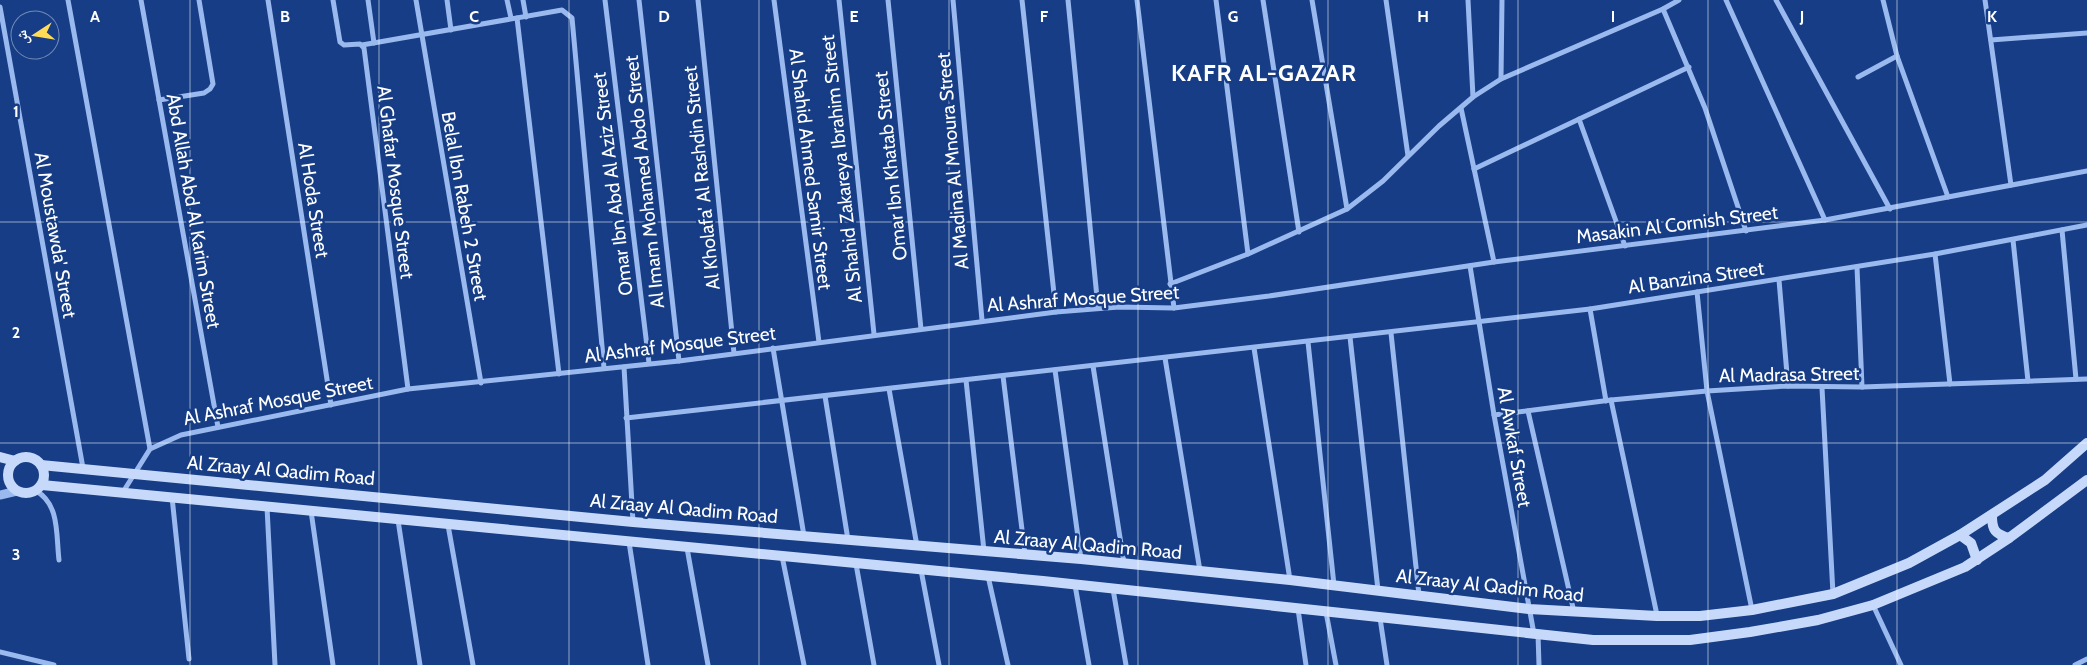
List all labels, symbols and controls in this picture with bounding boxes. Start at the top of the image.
text: A [90,7,100,26]
text: B [280,7,290,26]
text: C [469,7,479,26]
text: D [658,7,670,26]
text: E [849,7,859,26]
text: F [1040,7,1049,26]
text: G [1228,7,1238,26]
text: H [1417,7,1429,26]
text: I [1611,7,1615,26]
text: J [1799,7,1804,26]
text: K [1987,7,1997,26]
north arrow [10,10,60,60]
text: ش [12,28,33,47]
street label: Al Shahid Zakareya Ibrahim Street [816,33,867,304]
street label: Al Shahid Ahmed Samir Street [784,47,837,292]
street label: Al Madina Al Mnoura Street [931,51,973,271]
street label: Al Imam Mohamed Abdo Street [620,54,669,310]
district label: KAFR AL-GAZAR [1171,58,1357,87]
street label: Al Kholafa' Al Rashdin Street [678,64,725,291]
street label: Omar Ibn Abd Al Aziz Street [587,70,638,297]
street label: Omar Ibn Khatab Street [869,70,912,262]
street label: Al Ghafar Mosque Street [372,84,419,281]
street label: Abd Allah Abd Al Karim Street [161,92,226,331]
text: 1 [13,102,19,121]
street label: Belal Ibn Rabeh 2 Street [437,110,493,303]
street label: Al Hoda Street [293,141,334,260]
street label: Al Moustawda' Street [30,150,82,321]
street label: Masakin Al Cornish Street [1575,201,1780,248]
street label: Al Banzina Street [1627,256,1766,298]
street label: Al Ashraf Mosque Street [986,280,1180,317]
street label: Al Ashraf Mosque Street [583,321,778,368]
text: 2 [12,323,20,342]
street label: Al Madrasa Street [1719,362,1860,387]
street label: Al Ashraf Mosque Street [181,371,375,430]
street label: Al Awkaf Street [1493,385,1537,510]
street label: Al Zraay Al Qadim Road [186,451,376,490]
street label: Al Zraay Al Qadim Road [589,489,779,528]
street label: Al Zraay Al Qadim Road [993,525,1183,564]
text: 3 [12,545,20,564]
street label: Al Zraay Al Qadim Road [1395,564,1585,607]

